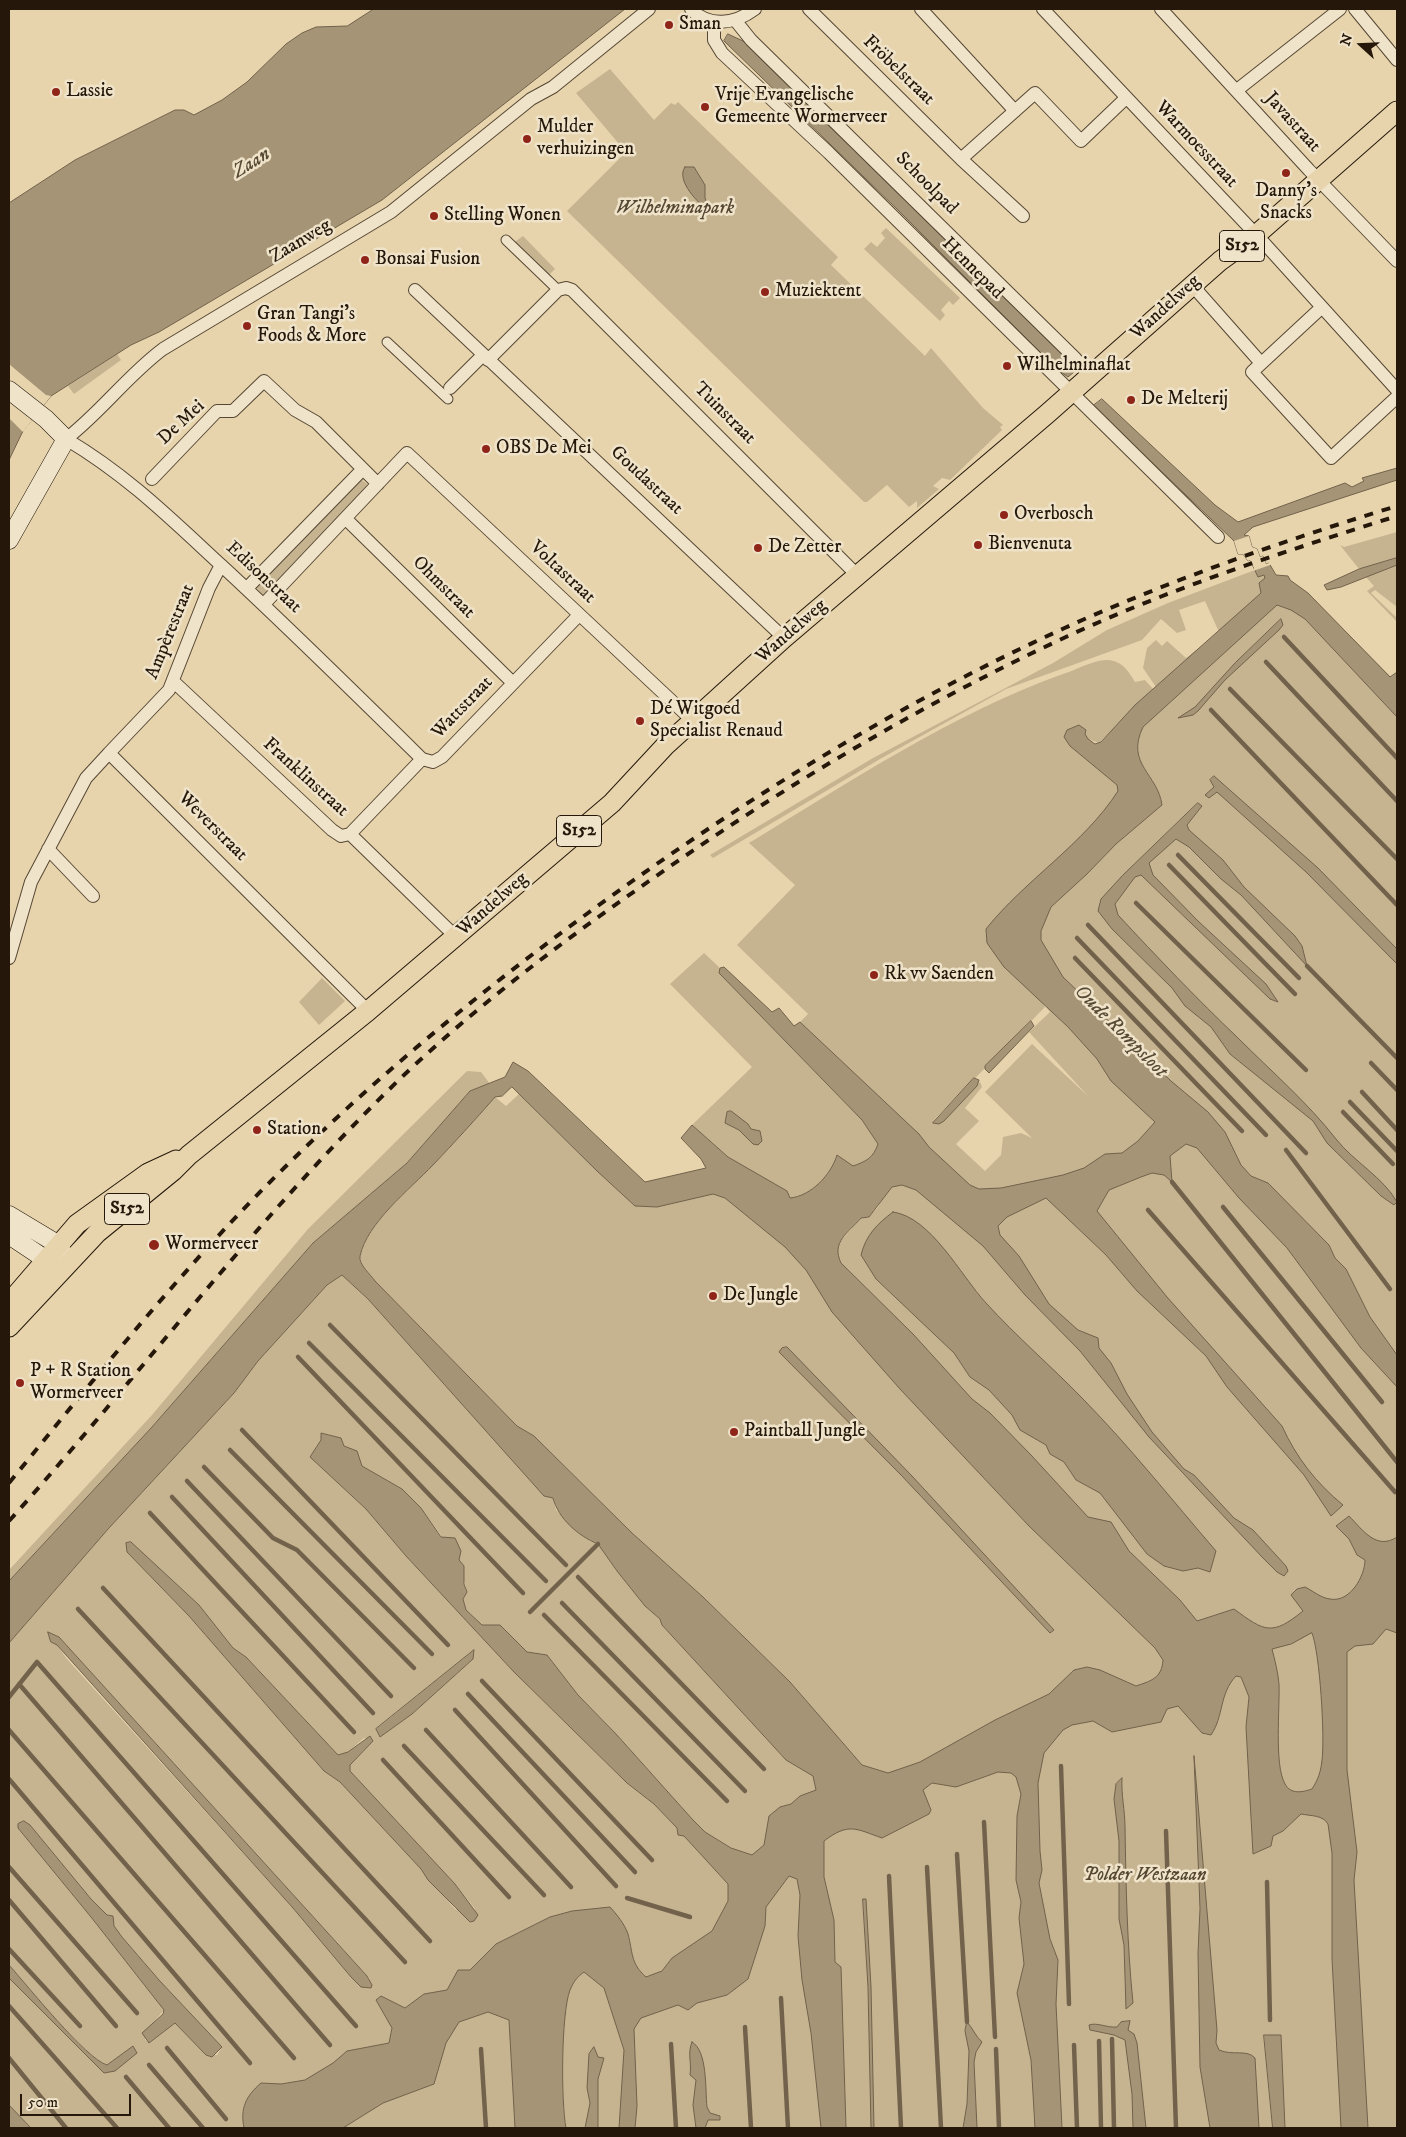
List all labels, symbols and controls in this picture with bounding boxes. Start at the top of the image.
place label: Sman [679,14,721,36]
marker: Sman [663,19,675,31]
north arrow [1336,20,1386,70]
street label: Fröbelstraat [857,31,939,111]
text: N [1336,31,1357,48]
place label: Lassie [66,81,113,103]
place label: Vrije Evangelische Gemeente Wormerveer [715,85,887,129]
marker: Lassie [50,86,62,98]
street label: Javastraat [1259,88,1325,158]
street label: Warmoesstraat [1150,97,1242,193]
marker: Vrije Evangelische Gemeente Wormerveer [699,101,711,113]
place label: Mulder verhuizingen [537,117,634,161]
marker: Mulder verhuizingen [521,133,533,145]
water label: Zaan [229,143,275,185]
street label: Schoolpad [890,148,962,220]
marker: Danny's Snacks [1280,167,1292,179]
place label: Danny's Snacks [1255,181,1317,225]
park label: Wilhelminapark [616,198,734,220]
place label: Stelling Wonen [444,205,561,227]
marker: Stelling Wonen [428,210,440,222]
street label: Zaanweg [266,215,336,269]
road number: S152 [1220,230,1264,262]
street label: Hennepad [936,233,1008,305]
place label: Bonsai Fusion [375,249,480,271]
marker: Bonsai Fusion [359,254,371,266]
street label: Wandelweg [1126,271,1206,345]
place label: Muziektent [775,281,861,303]
marker: Muziektent [759,286,771,298]
place label: Gran Tangi's Foods & More [257,304,366,348]
marker: Gran Tangi's Foods & More [241,320,253,332]
place label: Wilhelminaflat [1017,355,1131,377]
marker: Wilhelminaflat [1001,360,1013,372]
street label: Tuinstraat [688,378,760,450]
place label: De Melterij [1141,389,1228,411]
marker: De Melterij [1125,394,1137,406]
street label: De Mei [154,396,210,450]
place label: OBS De Mei [496,438,591,460]
street label: Goudastraat [605,442,687,520]
marker: OBS De Mei [480,443,492,455]
place label: Overbosch [1014,504,1093,526]
marker: Overbosch [998,509,1010,521]
place label: Bienvenuta [988,534,1072,556]
street label: Edisonstraat [220,537,306,619]
street label: Voltastraat [524,537,600,609]
place label: De Zetter [768,537,841,559]
marker: Bienvenuta [972,539,984,551]
marker: De Zetter [752,542,764,554]
street label: Ohmstraat [407,552,479,624]
street label: Ampèrestraat [142,581,200,683]
street label: Wandelweg [752,595,832,669]
street label: Wattstraat [428,672,498,744]
place label: Dé Witgoed Specialist Renaud [650,699,783,743]
marker: Dé Witgoed Specialist Renaud [634,715,646,727]
street label: Franklinstraat [257,734,353,822]
street label: Weverstraat [172,787,252,867]
road number: S152 [556,816,602,846]
street label: Wandelweg [453,868,533,942]
place label: Rk vv Saenden [884,964,994,986]
marker: Rk vv Saenden [868,969,880,981]
water label: Oude Rompsloot [1069,981,1171,1083]
place label: Station [267,1119,321,1141]
marker: Station [251,1124,263,1136]
road number: S152 [104,1194,150,1224]
place label: Wormerveer [165,1234,258,1256]
marker: Wormerveer [147,1238,161,1252]
place label: De Jungle [723,1285,798,1307]
marker: De Jungle [707,1290,719,1302]
place label: P + R Station Wormerveer [30,1361,131,1405]
marker: P + R Station Wormerveer [14,1377,26,1389]
place label: Paintball Jungle [744,1421,865,1443]
marker: Paintball Jungle [728,1426,740,1438]
park label: Polder Westzaan [1083,1865,1207,1887]
scale bar [22,2084,134,2116]
text: 50 m [28,2093,58,2112]

